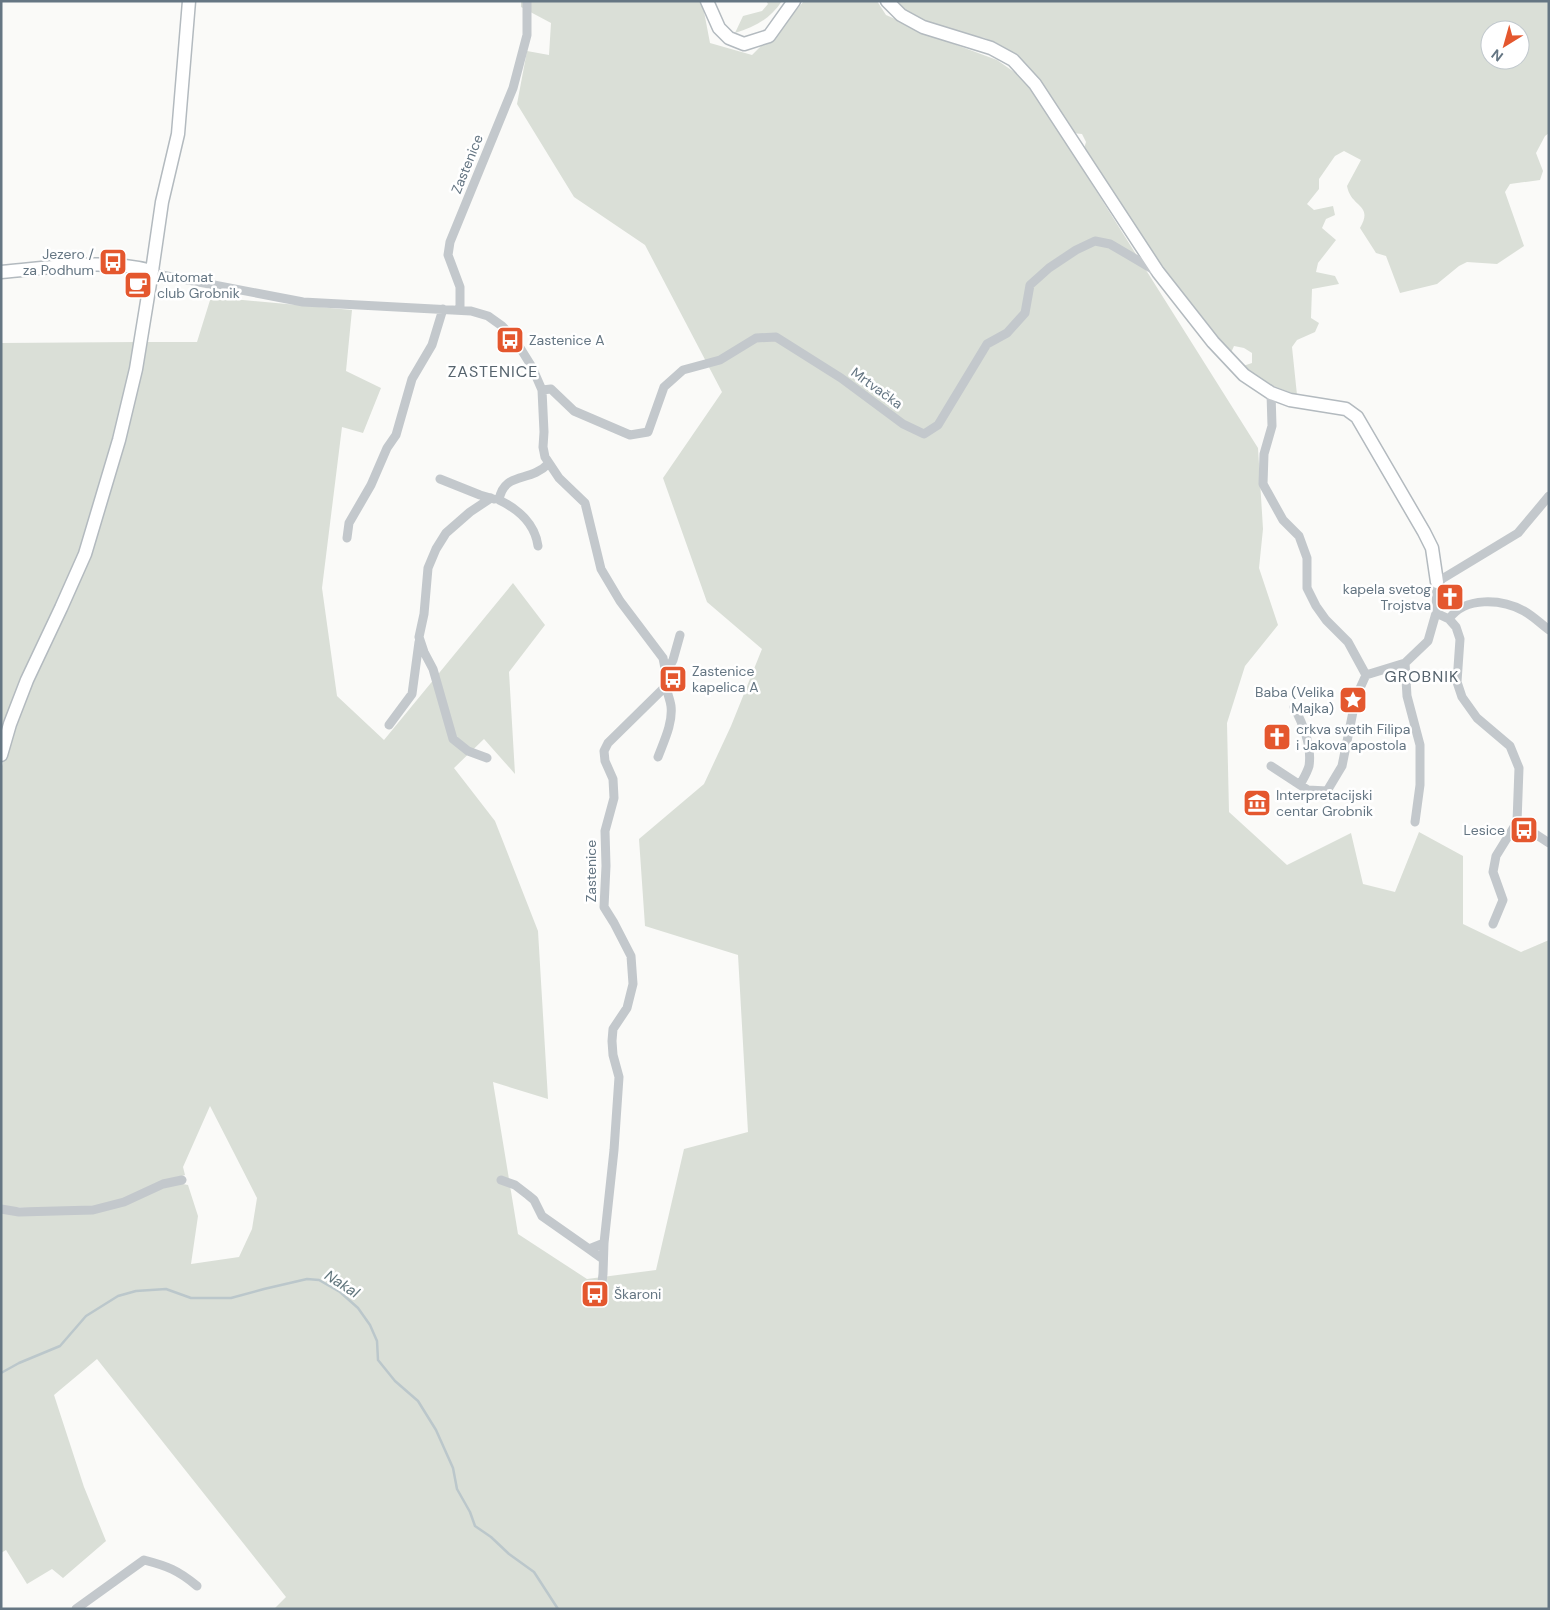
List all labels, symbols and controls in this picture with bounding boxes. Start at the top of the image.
north arrow [1480,20,1530,70]
text: N [1488,45,1507,66]
street label: Zastenice [447,132,487,196]
place label: Jezero / za Podhum [23,245,95,279]
bus stop icon: Jezero / za Podhum [98,247,128,277]
place label: Automat club Grobnik [157,268,240,302]
cafe icon: Automat club Grobnik [123,270,153,300]
bus stop icon: Zastenice A [495,325,525,355]
place label: Zastenice A [529,331,605,349]
district label: ZASTENICE [448,361,538,382]
street label: Mrtvačka [848,363,906,413]
place label: kapela svetog Trojstva [1343,580,1431,614]
church icon: kapela svetog Trojstva [1435,582,1465,612]
place label: Zastenice kapelica A [692,662,758,696]
bus stop icon: Zastenice kapelica A [658,664,688,694]
district label: GROBNIK [1385,666,1459,687]
place label: Baba (Velika Majka) [1255,683,1334,717]
place icon: Baba (Velika Majka) [1338,685,1368,715]
place label: crkva svetih Filipa i Jakova apostola [1296,720,1410,754]
church icon: crkva svetih Filipa i Jakova apostola [1262,722,1292,752]
place label: Interpretacijski centar Grobnik [1276,786,1373,820]
museum icon: Interpretacijski centar Grobnik [1242,788,1272,818]
bus stop icon: Lesice [1509,815,1539,845]
place label: Lesice [1464,821,1505,839]
street label: Zastenice [582,840,600,902]
water label: Nakal [321,1265,364,1303]
bus stop icon: Škaroni [580,1279,610,1309]
place label: Škaroni [614,1285,661,1303]

